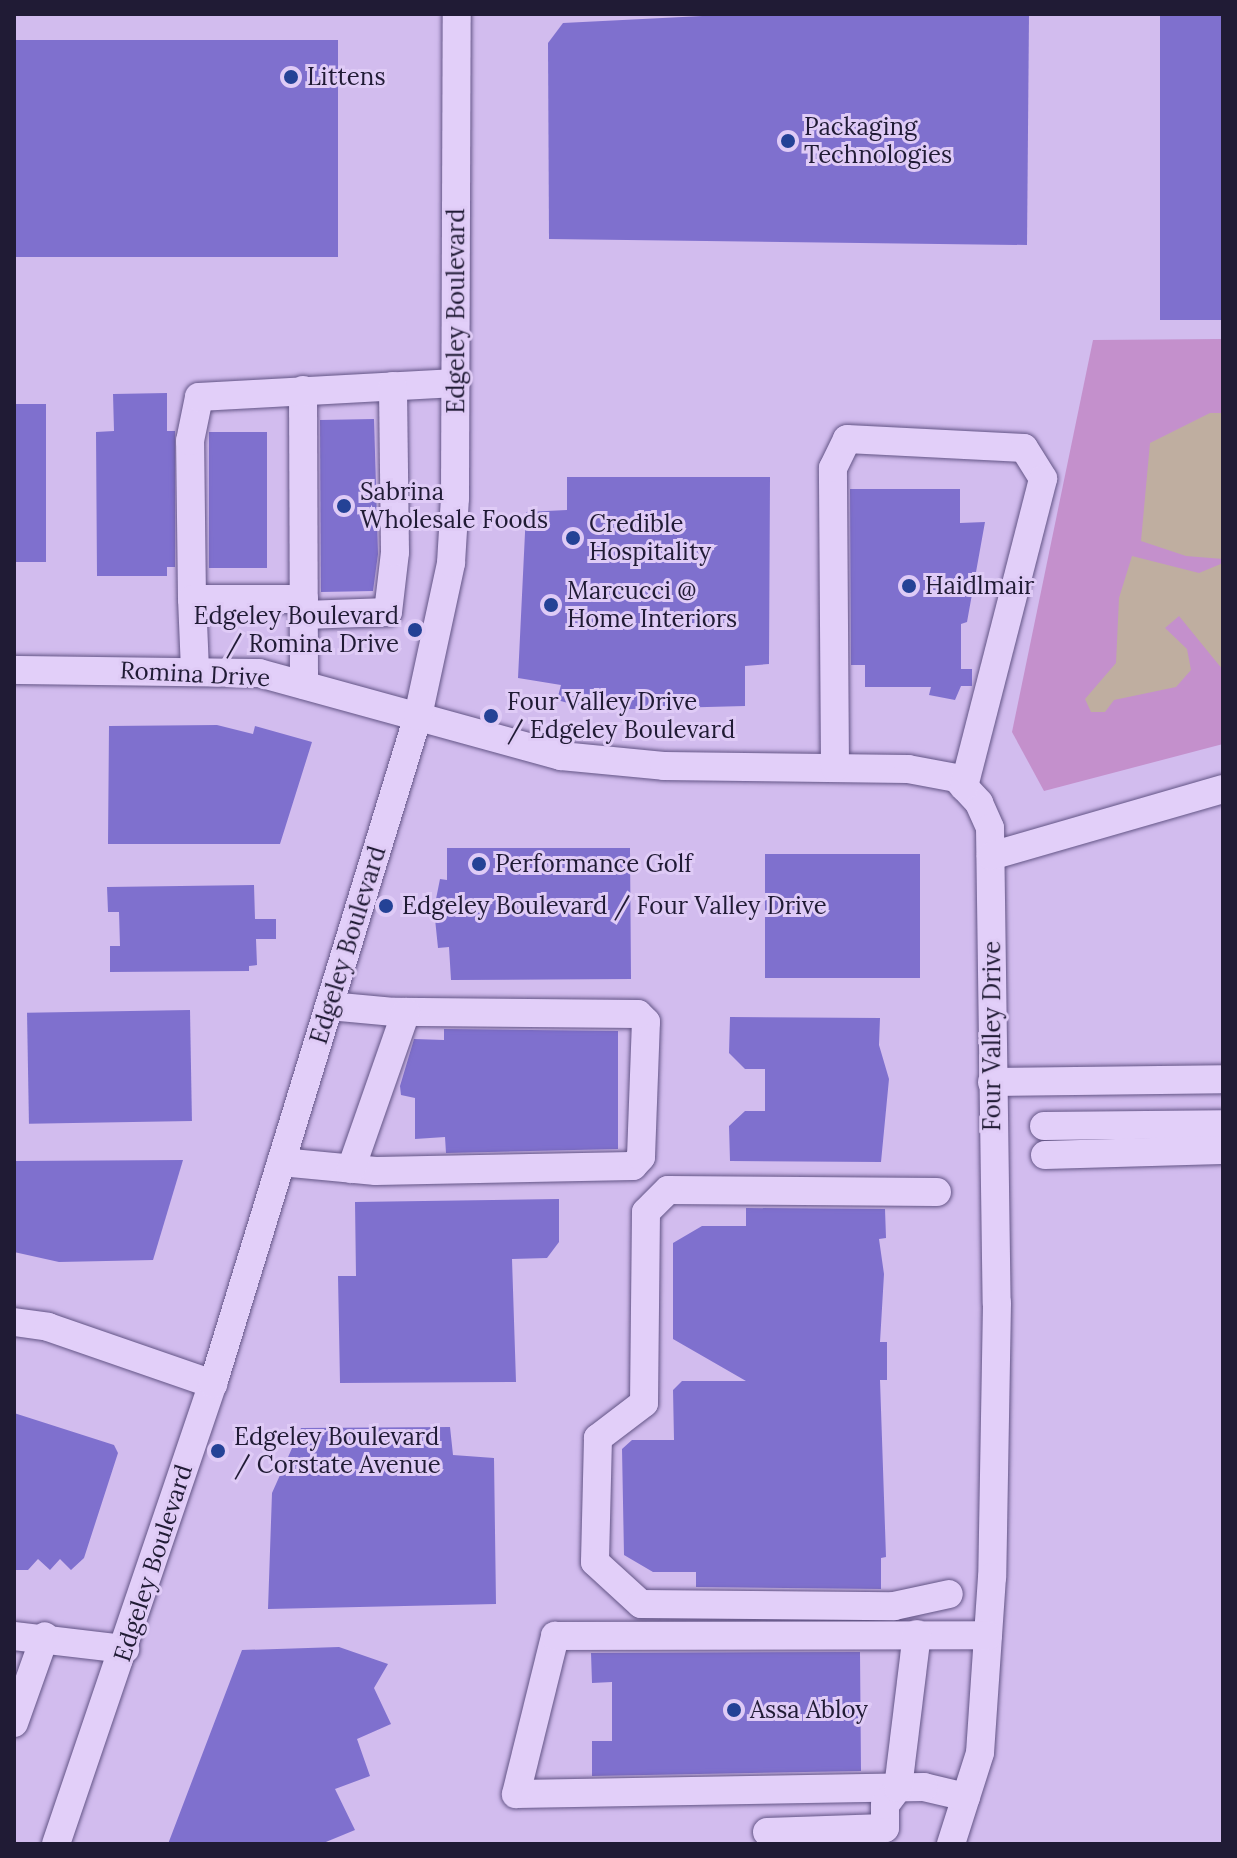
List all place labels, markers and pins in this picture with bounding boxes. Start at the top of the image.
place label: Littens [307,63,386,91]
marker: Littens [282,68,300,86]
place label: Packaging Technologies [804,113,952,169]
marker: Packaging Technologies [779,132,797,150]
place label: Sabrina Wholesale Foods [360,478,548,534]
marker: Sabrina Wholesale Foods [335,497,353,515]
place label: Credible Hospitality [589,510,711,566]
marker: Credible Hospitality [564,529,582,547]
place label: Haidlmair [925,572,1035,600]
place label: Marcucci @ Home Interiors [567,577,737,633]
marker: Haidlmair [900,577,918,595]
marker: Marcucci @ Home Interiors [542,596,560,614]
place label: Edgeley Boulevard / Romina Drive [194,602,399,658]
marker: Edgeley Boulevard / Romina Drive [406,621,424,639]
place label: Four Valley Drive / Edgeley Boulevard [507,688,735,744]
marker: Four Valley Drive / Edgeley Boulevard [482,707,500,725]
place label: Performance Golf [495,850,692,878]
marker: Performance Golf [470,855,488,873]
place label: Edgeley Boulevard / Four Valley Drive [402,892,827,920]
marker: Edgeley Boulevard / Four Valley Drive [377,897,395,915]
place label: Edgeley Boulevard / Corstate Avenue [234,1423,441,1479]
marker: Edgeley Boulevard / Corstate Avenue [209,1442,227,1460]
place label: Assa Abloy [750,1696,868,1724]
marker: Assa Abloy [725,1701,743,1719]

